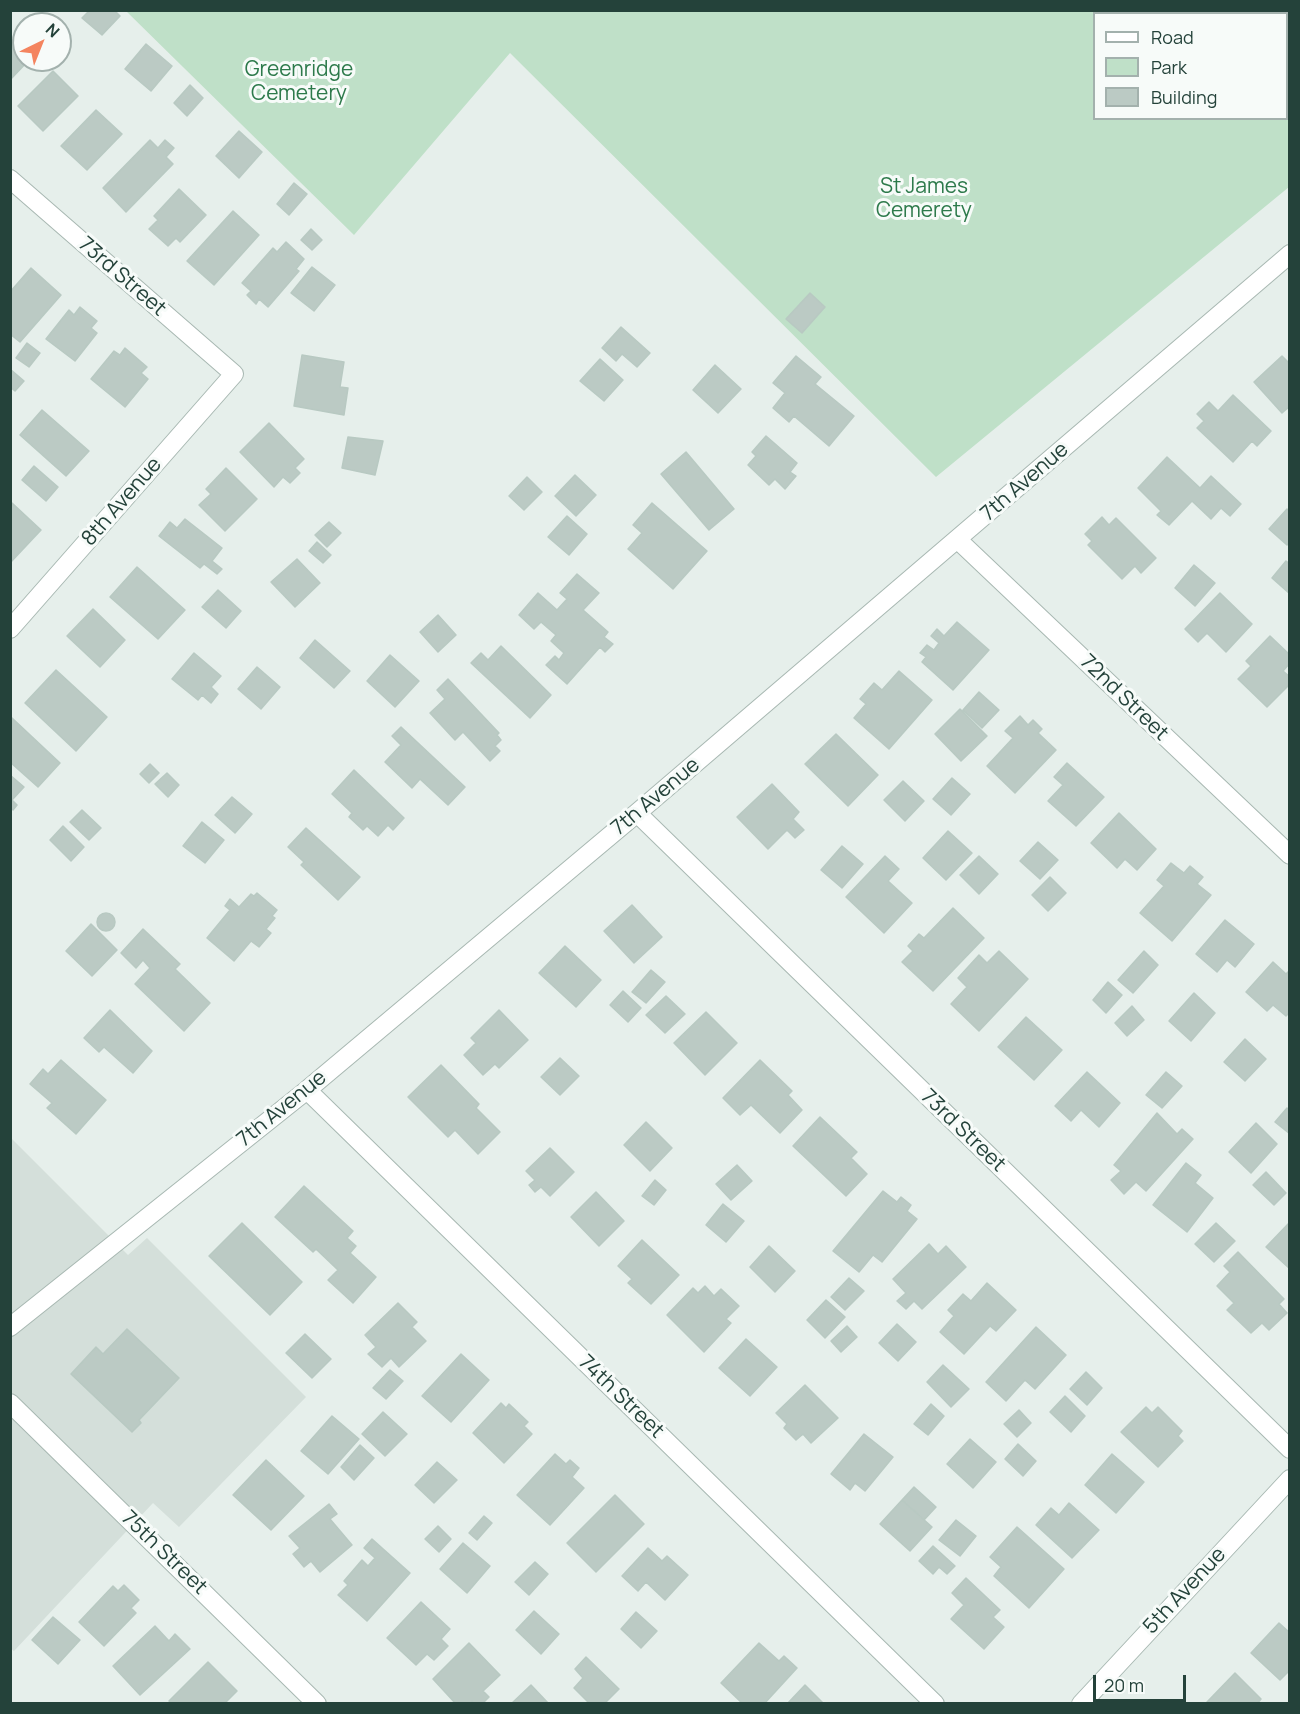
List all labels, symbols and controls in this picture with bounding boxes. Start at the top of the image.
north arrow [12,12,72,72]
legend [1093,12,1288,120]
text: N [41,18,65,42]
text: Road [1151,25,1194,49]
text: Park [1151,55,1187,79]
park label: Greenridge Cemetery [245,57,353,107]
text: Building [1151,85,1217,109]
park label: St James Cemerety [876,174,972,224]
street label: 73rd Street [73,232,171,322]
street label: 7th Avenue [976,437,1074,527]
street label: 8th Avenue [77,453,167,551]
street label: 72nd Street [1075,650,1173,746]
street label: 7th Avenue [607,753,705,841]
street label: 7th Avenue [232,1065,332,1153]
street label: 73rd Street [915,1084,1011,1178]
street label: 74th Street [573,1350,669,1444]
street label: 75th Street [116,1506,212,1600]
street label: 5th Avenue [1139,1543,1231,1639]
scale bar [1096,1663,1189,1701]
text: 20 m [1104,1673,1144,1697]

